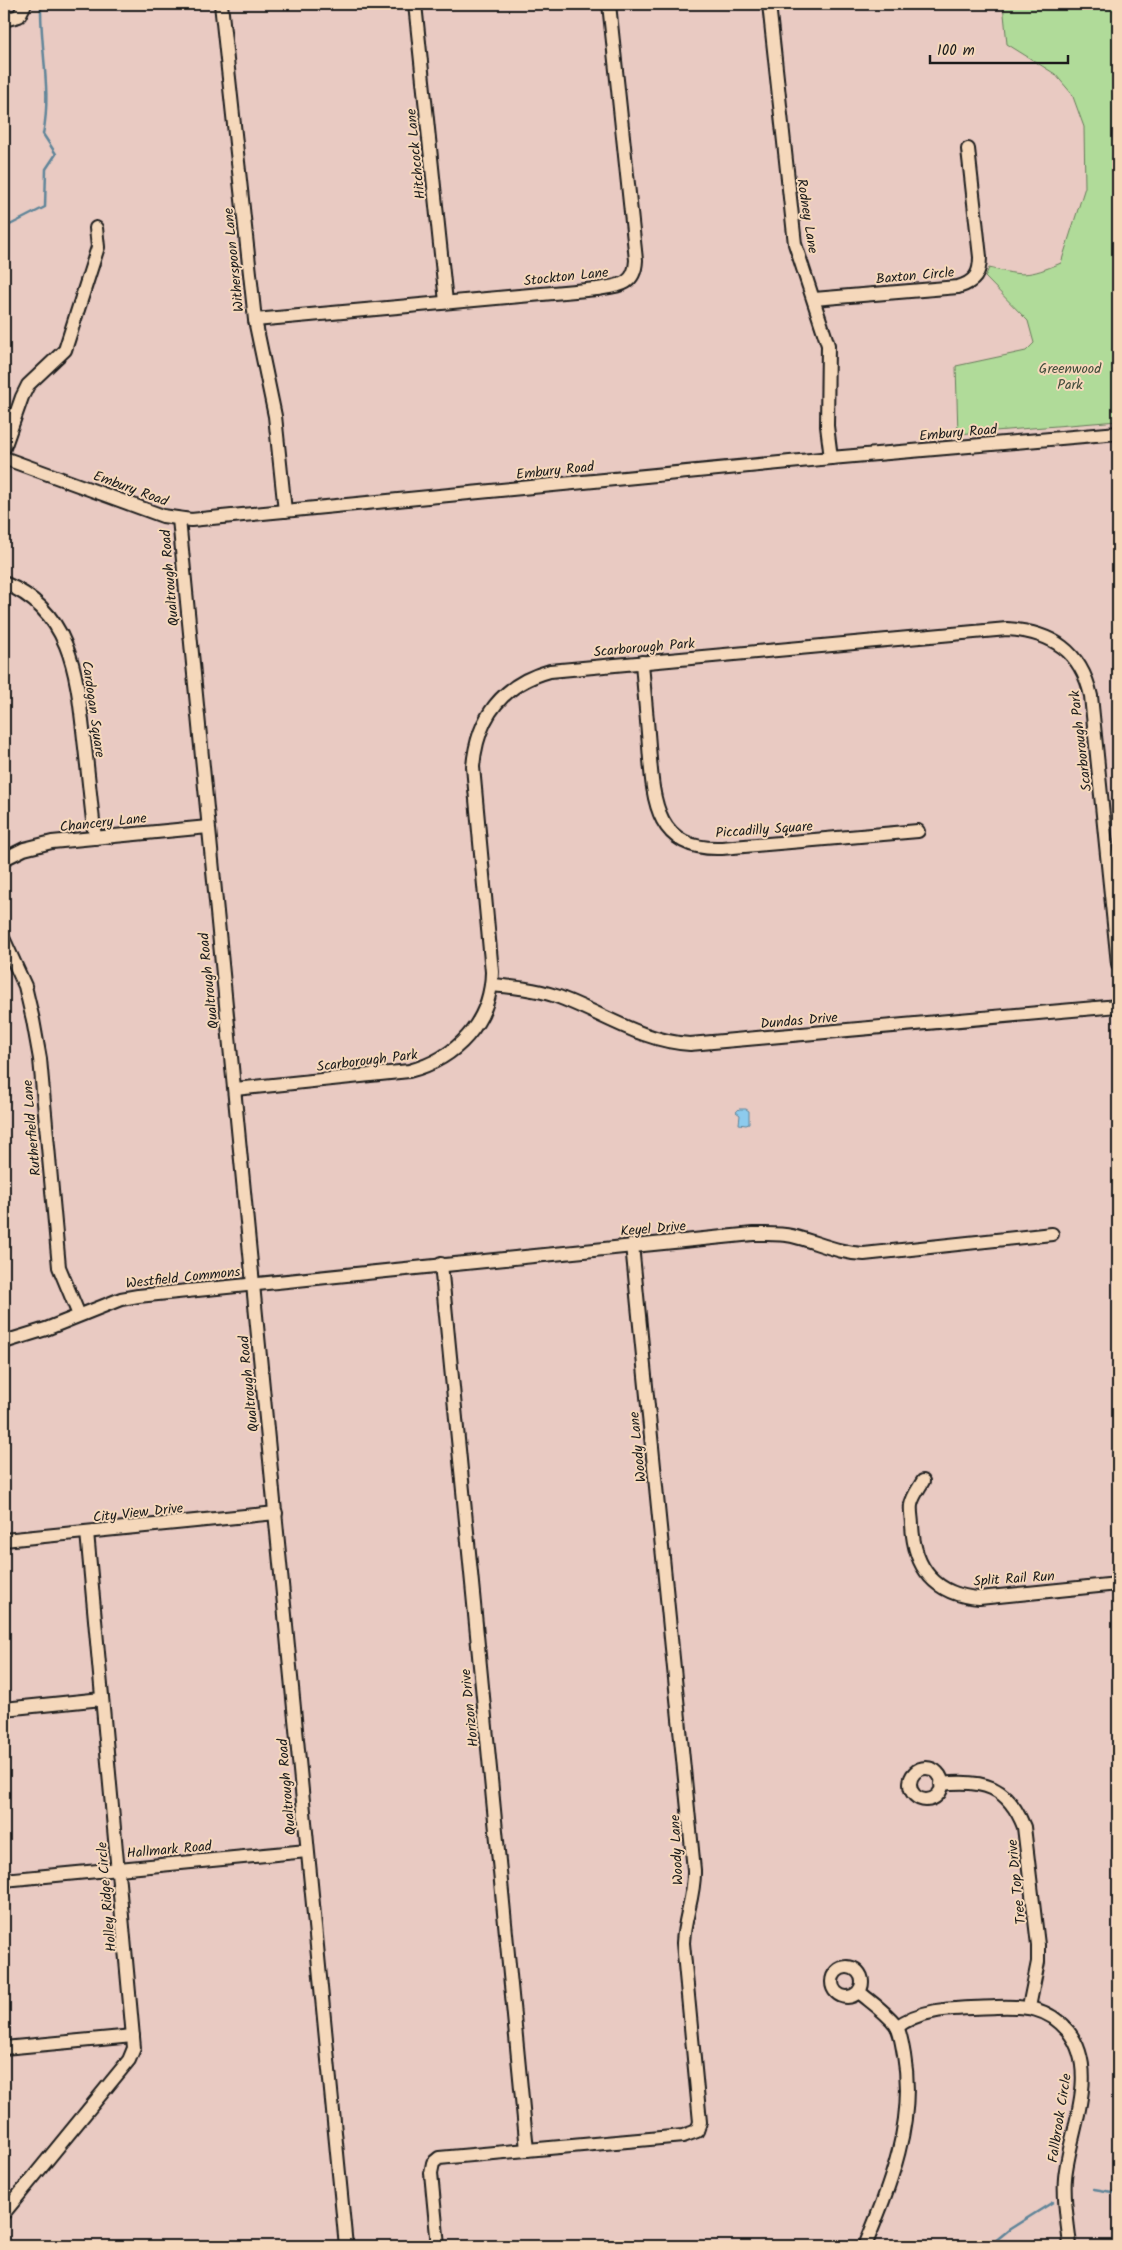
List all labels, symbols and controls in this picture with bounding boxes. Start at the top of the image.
scale bar [930,32,1067,64]
text: 100 m [937,39,975,63]
street label: Hitchcock Lane [400,107,432,200]
street label: Rodney Lane [790,177,824,256]
street label: Witherspoon Lane [218,206,250,313]
street label: Stockton Lane [523,262,610,292]
street label: Baxton Circle [875,262,956,290]
park label: Greenwood Park [1039,358,1102,396]
street label: Embury Road [918,419,999,447]
street label: Embury Road [515,456,596,486]
street label: Embury Road [90,465,172,513]
street label: Qualtrough Road [155,528,185,627]
street label: Scarborough Park [593,633,696,663]
street label: Cardogan Square [75,659,111,760]
street label: Scarborough Park [1064,689,1098,793]
street label: Chancery Lane [59,807,148,838]
street label: Piccadilly Square [715,816,814,844]
street label: Qualtrough Road [193,931,225,1030]
street label: Dundas Drive [759,1007,839,1035]
street label: Scarborough Park [315,1044,419,1078]
street label: Rutherfield Lane [17,1078,47,1177]
street label: Keyel Drive [619,1215,687,1243]
street label: Westfield Commons [125,1261,242,1295]
street label: Qualtrough Road [233,1334,265,1433]
street label: Woody Lane [623,1410,653,1483]
street label: City View Drive [92,1497,185,1529]
street label: Split Rail Run [973,1565,1055,1593]
street label: Horizon Drive [455,1667,485,1748]
street label: Qualtrough Road [272,1737,302,1836]
street label: Woody Lane [664,1813,690,1886]
street label: Hallmark Road [126,1835,214,1865]
street label: Tree Top Drive [1002,1837,1032,1926]
street label: Holley Ridge Circle [91,1840,123,1953]
street label: Fallbrook Circle [1042,2071,1078,2164]

